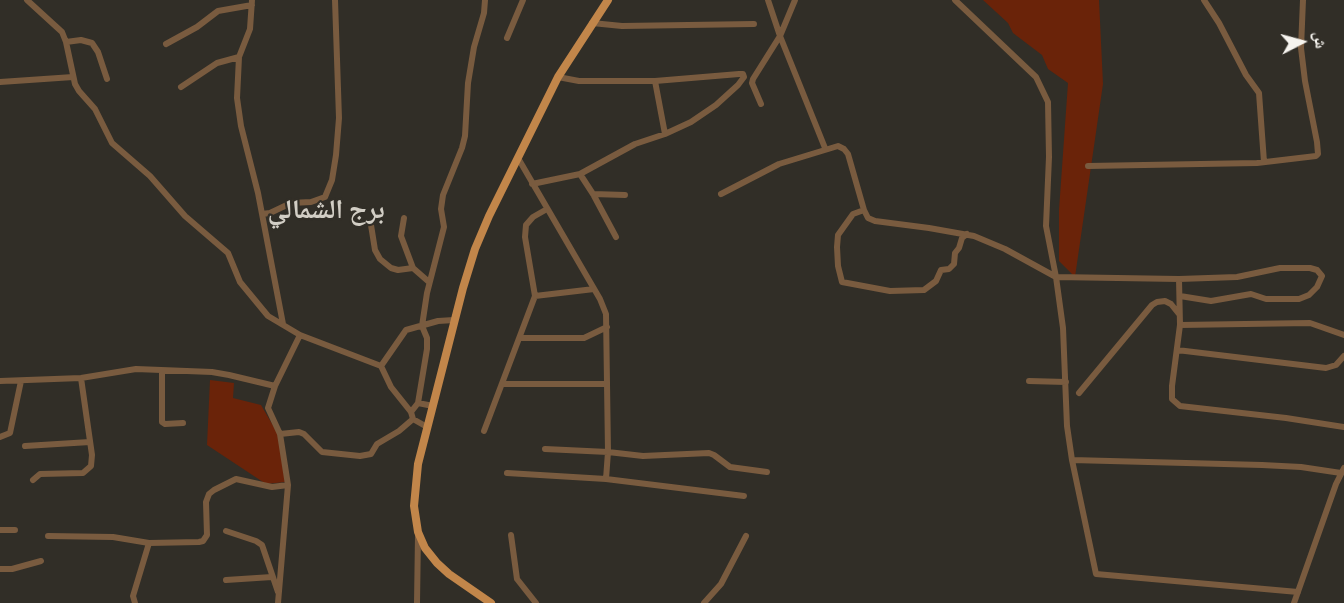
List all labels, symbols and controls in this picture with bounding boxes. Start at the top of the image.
north arrow [1272,12,1332,72]
text: ش [1310,31,1331,49]
district label: برج الشمالي [267,194,385,226]

